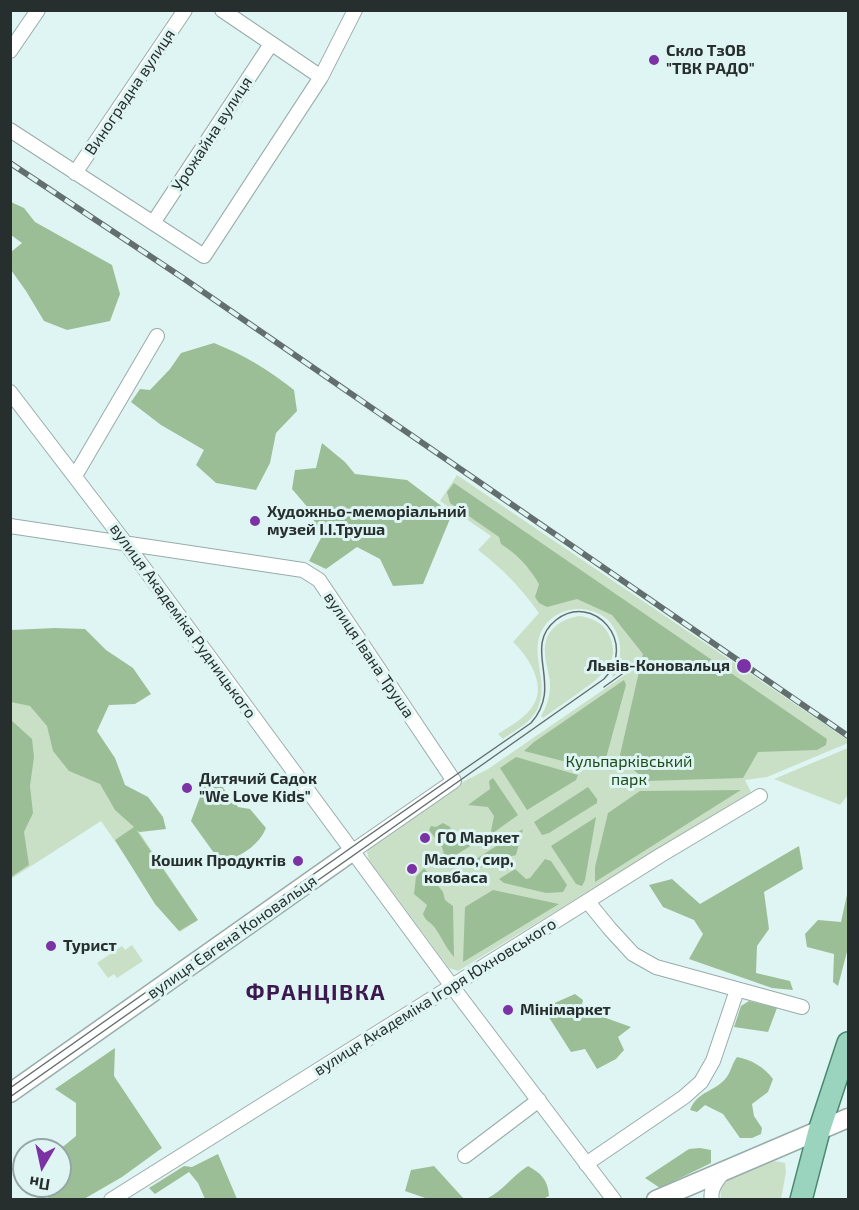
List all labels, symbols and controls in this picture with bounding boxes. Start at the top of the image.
street label: Виноградна вулиця [81,25,179,159]
place label: Скло ТзОВ "ТВК РАДО" [666,41,755,79]
marker: Скло ТзОВ "ТВК РАДО" [647,53,661,67]
street label: Урожайна вулиця [168,73,256,195]
place label: Художньо-меморіальний музей І.І.Труша [267,502,467,540]
marker: Художньо-меморіальний музей І.І.Труша [248,514,262,528]
street label: вулиця Академіка Рудницького [106,520,260,722]
street label: вулиця Івана Труша [320,588,418,722]
place label: Львів-Коновальця [587,656,730,676]
marker: Львів-Коновальця [735,657,753,675]
park label: Кульпарківський парк [566,752,692,790]
place label: Дитячий Садок "We Love Kids" [199,769,317,807]
marker: Дитячий Садок "We Love Kids" [180,781,194,795]
place label: ГО Маркет [437,828,519,848]
marker: ГО Маркет [418,831,432,845]
place label: Масло, сир, ковбаса [424,850,514,888]
place label: Кошик Продуктів [151,851,286,871]
marker: Кошик Продуктів [291,854,305,868]
marker: Масло, сир, ковбаса [405,862,419,876]
street label: вулиця Євгена Коновальця [143,871,321,1003]
street label: вулиця Академіка Ігоря Юхновського [310,914,560,1080]
place label: Турист [63,936,117,956]
marker: Турист [44,939,58,953]
district label: ФРАНЦІВКА [246,980,386,1006]
place label: Мінімаркет [520,1000,611,1020]
marker: Мінімаркет [501,1003,515,1017]
north arrow [12,1138,72,1198]
text: Пн [28,1173,51,1195]

